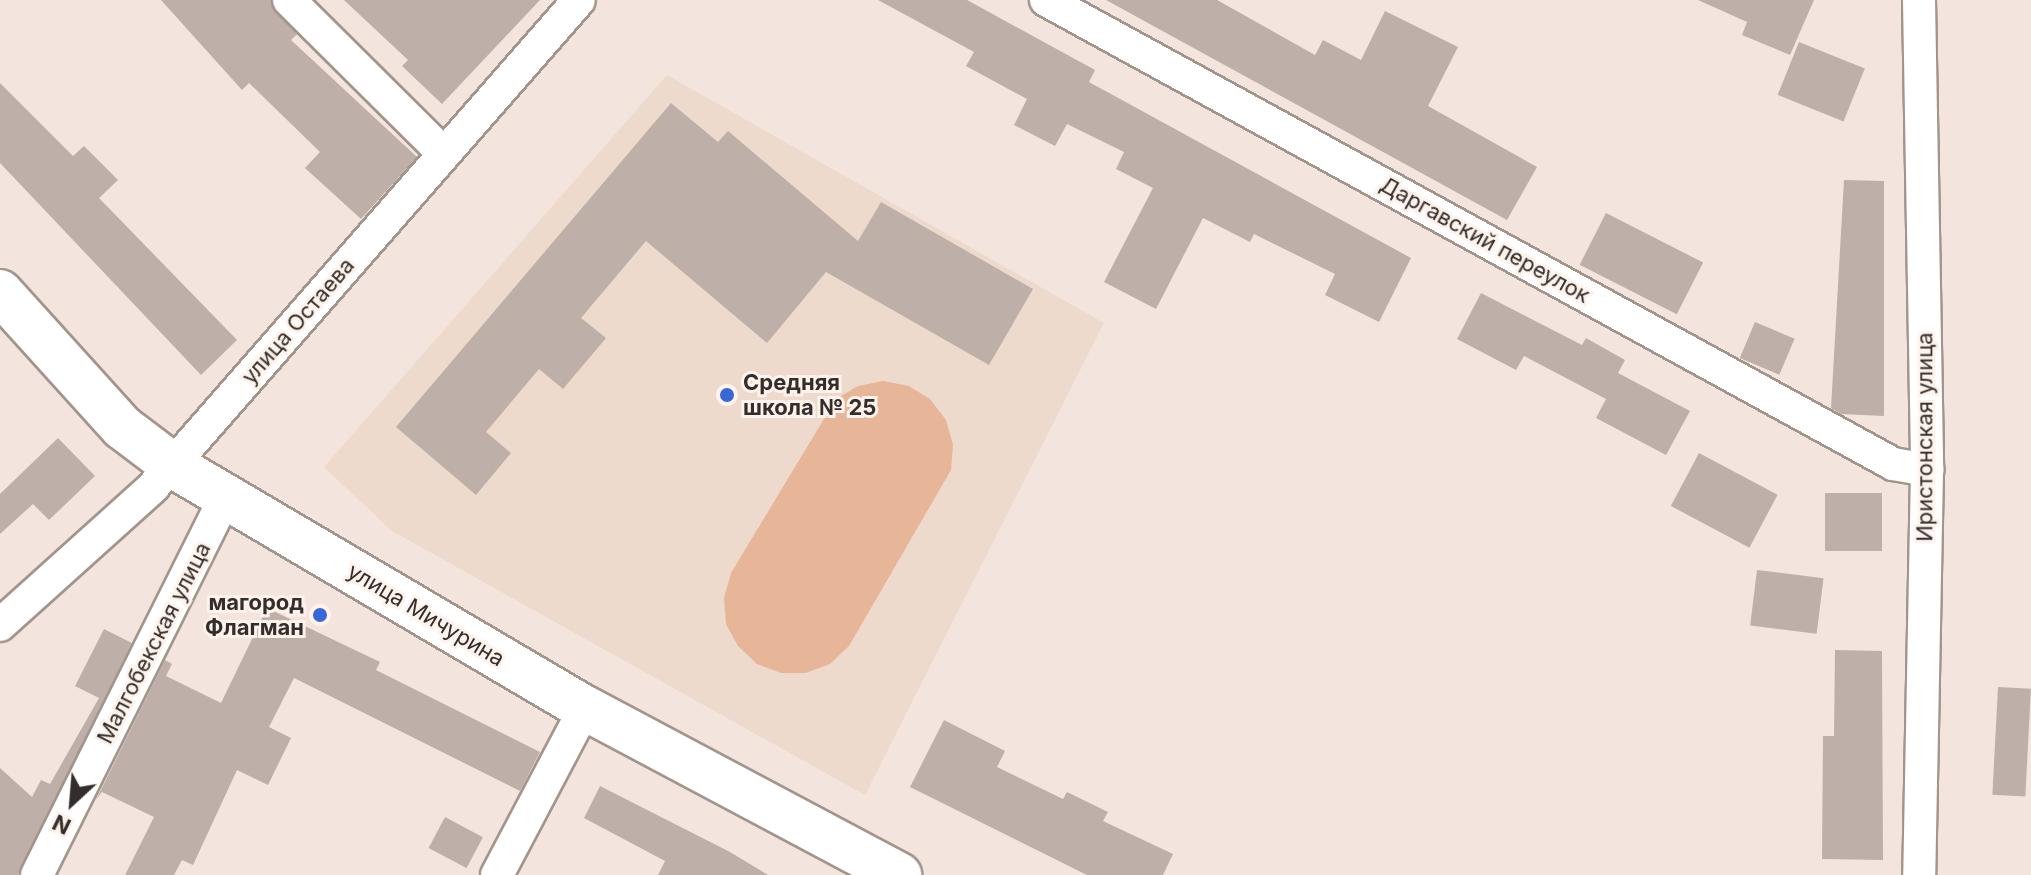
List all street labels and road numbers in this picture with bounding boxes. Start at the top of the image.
street label: Даргавский переулок [1376,171,1594,309]
street label: улица Остаева [236,253,360,389]
street label: Иристонская улица [1912,332,1938,542]
street label: Малгобекская улица [92,538,216,748]
street label: улица Мичурина [343,558,509,672]

